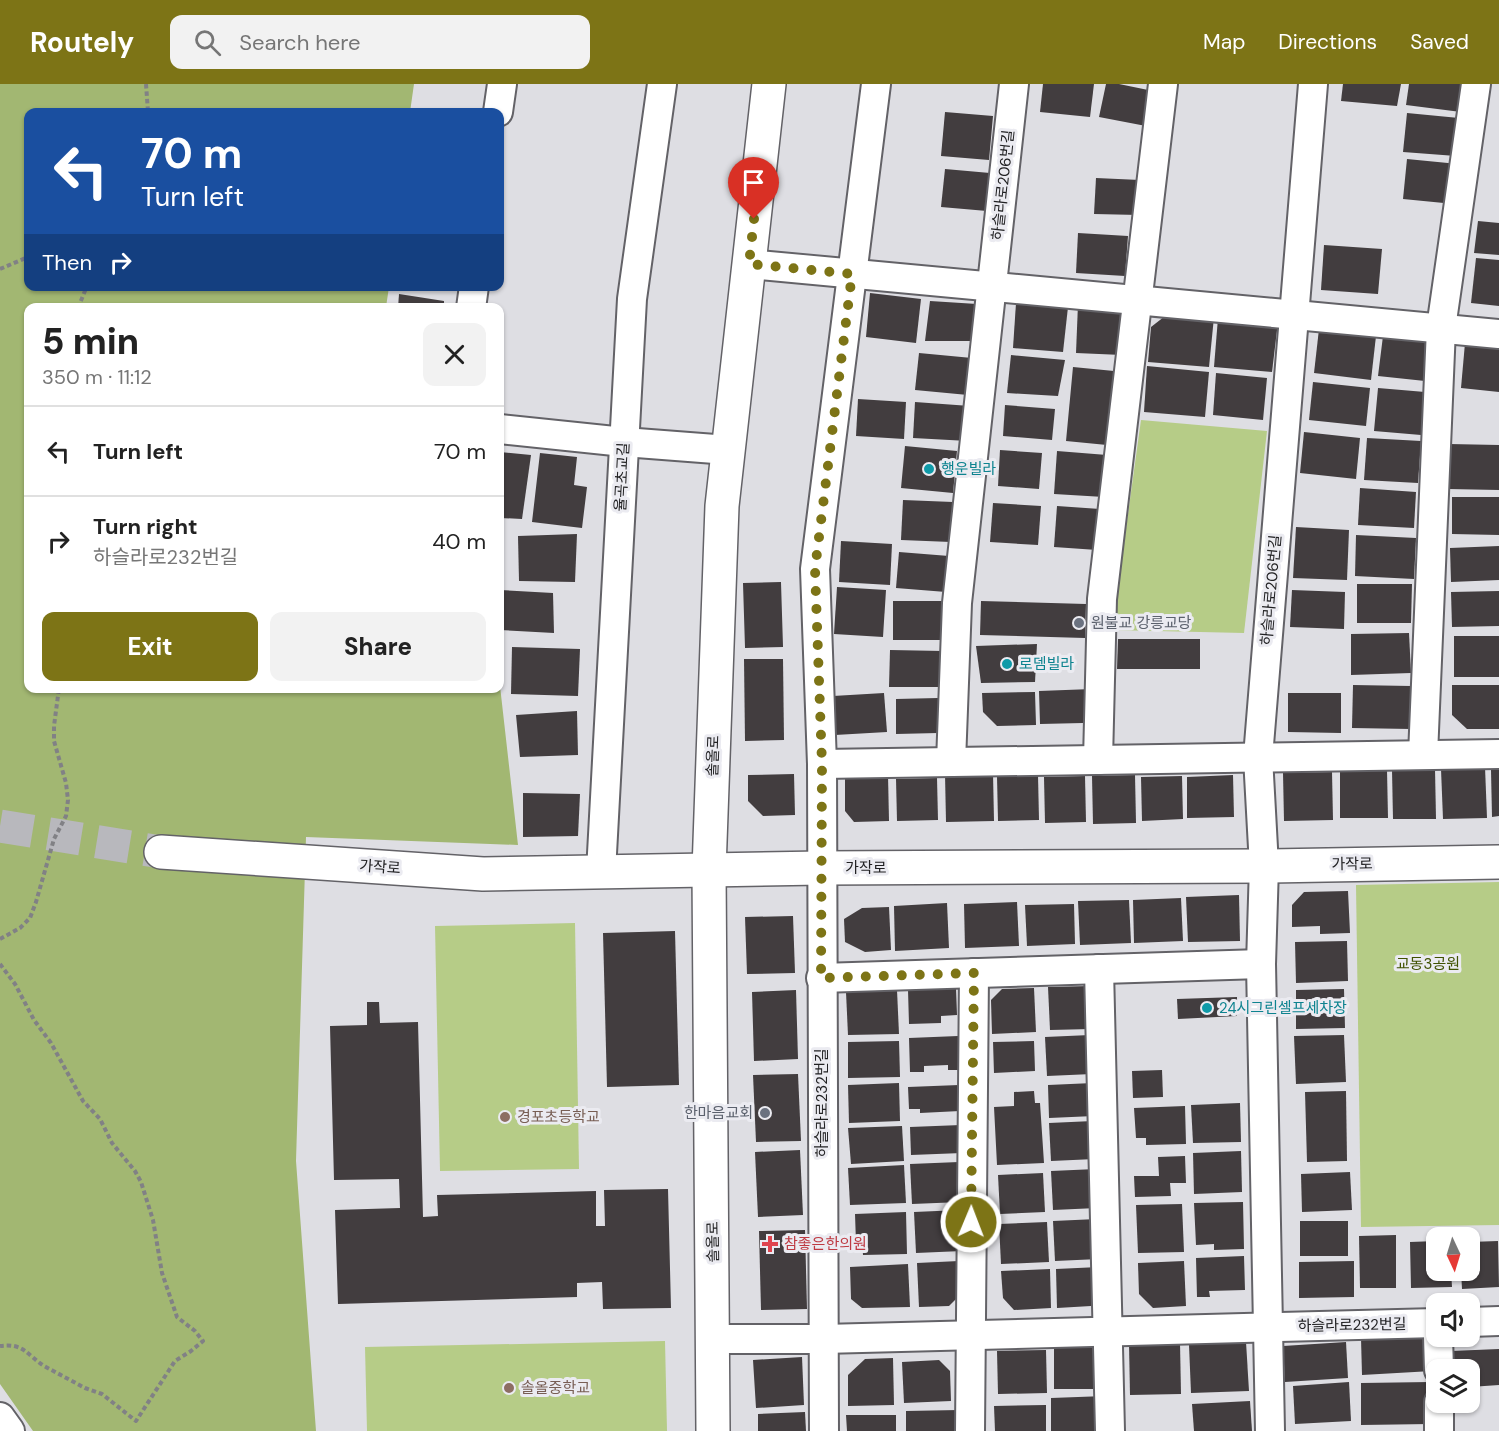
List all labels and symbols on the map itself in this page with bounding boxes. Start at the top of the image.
street label: 하슬라로206번길 [987,129,1019,241]
pin [728,157,779,219]
street label: 율곡초교길 [610,442,634,512]
place label: 행운빌라 [941,459,996,479]
marker: 행운빌라 [922,462,936,476]
street label: 하슬라로206번길 [1256,534,1286,646]
place label: 원불교 강릉교당 [1091,613,1192,633]
marker: 원불교 강릉교당 [1072,616,1086,630]
place label: 로뎀빌라 [1019,654,1074,674]
marker: 로뎀빌라 [1000,657,1014,671]
street label: 솔올로 [702,735,724,777]
street label: 가작로 [1331,854,1373,874]
street label: 가작로 [359,856,401,878]
street label: 가작로 [845,858,887,878]
park label: 교동3공원 [1396,954,1460,974]
place label: 24시그린셀프세차장 [1219,998,1347,1018]
marker: 24시그린셀프세차장 [1200,1001,1214,1015]
street label: 하슬라로232번길 [812,1049,832,1157]
place label: 한마음교회 [684,1103,753,1123]
marker: 한마음교회 [758,1106,772,1120]
place label: 경포초등학교 [517,1107,600,1127]
marker: 경포초등학교 [498,1110,512,1124]
position arrow [939,1190,1003,1254]
street label: 솔올로 [703,1221,723,1263]
north arrow [1426,1227,1480,1281]
place label: 참좋은한의원 [784,1234,867,1254]
marker: 참좋은한의원 [761,1235,779,1253]
street label: 하슬라로232번길 [1297,1314,1407,1336]
place label: 솔올중학교 [521,1378,590,1398]
marker: 솔올중학교 [502,1381,516,1395]

